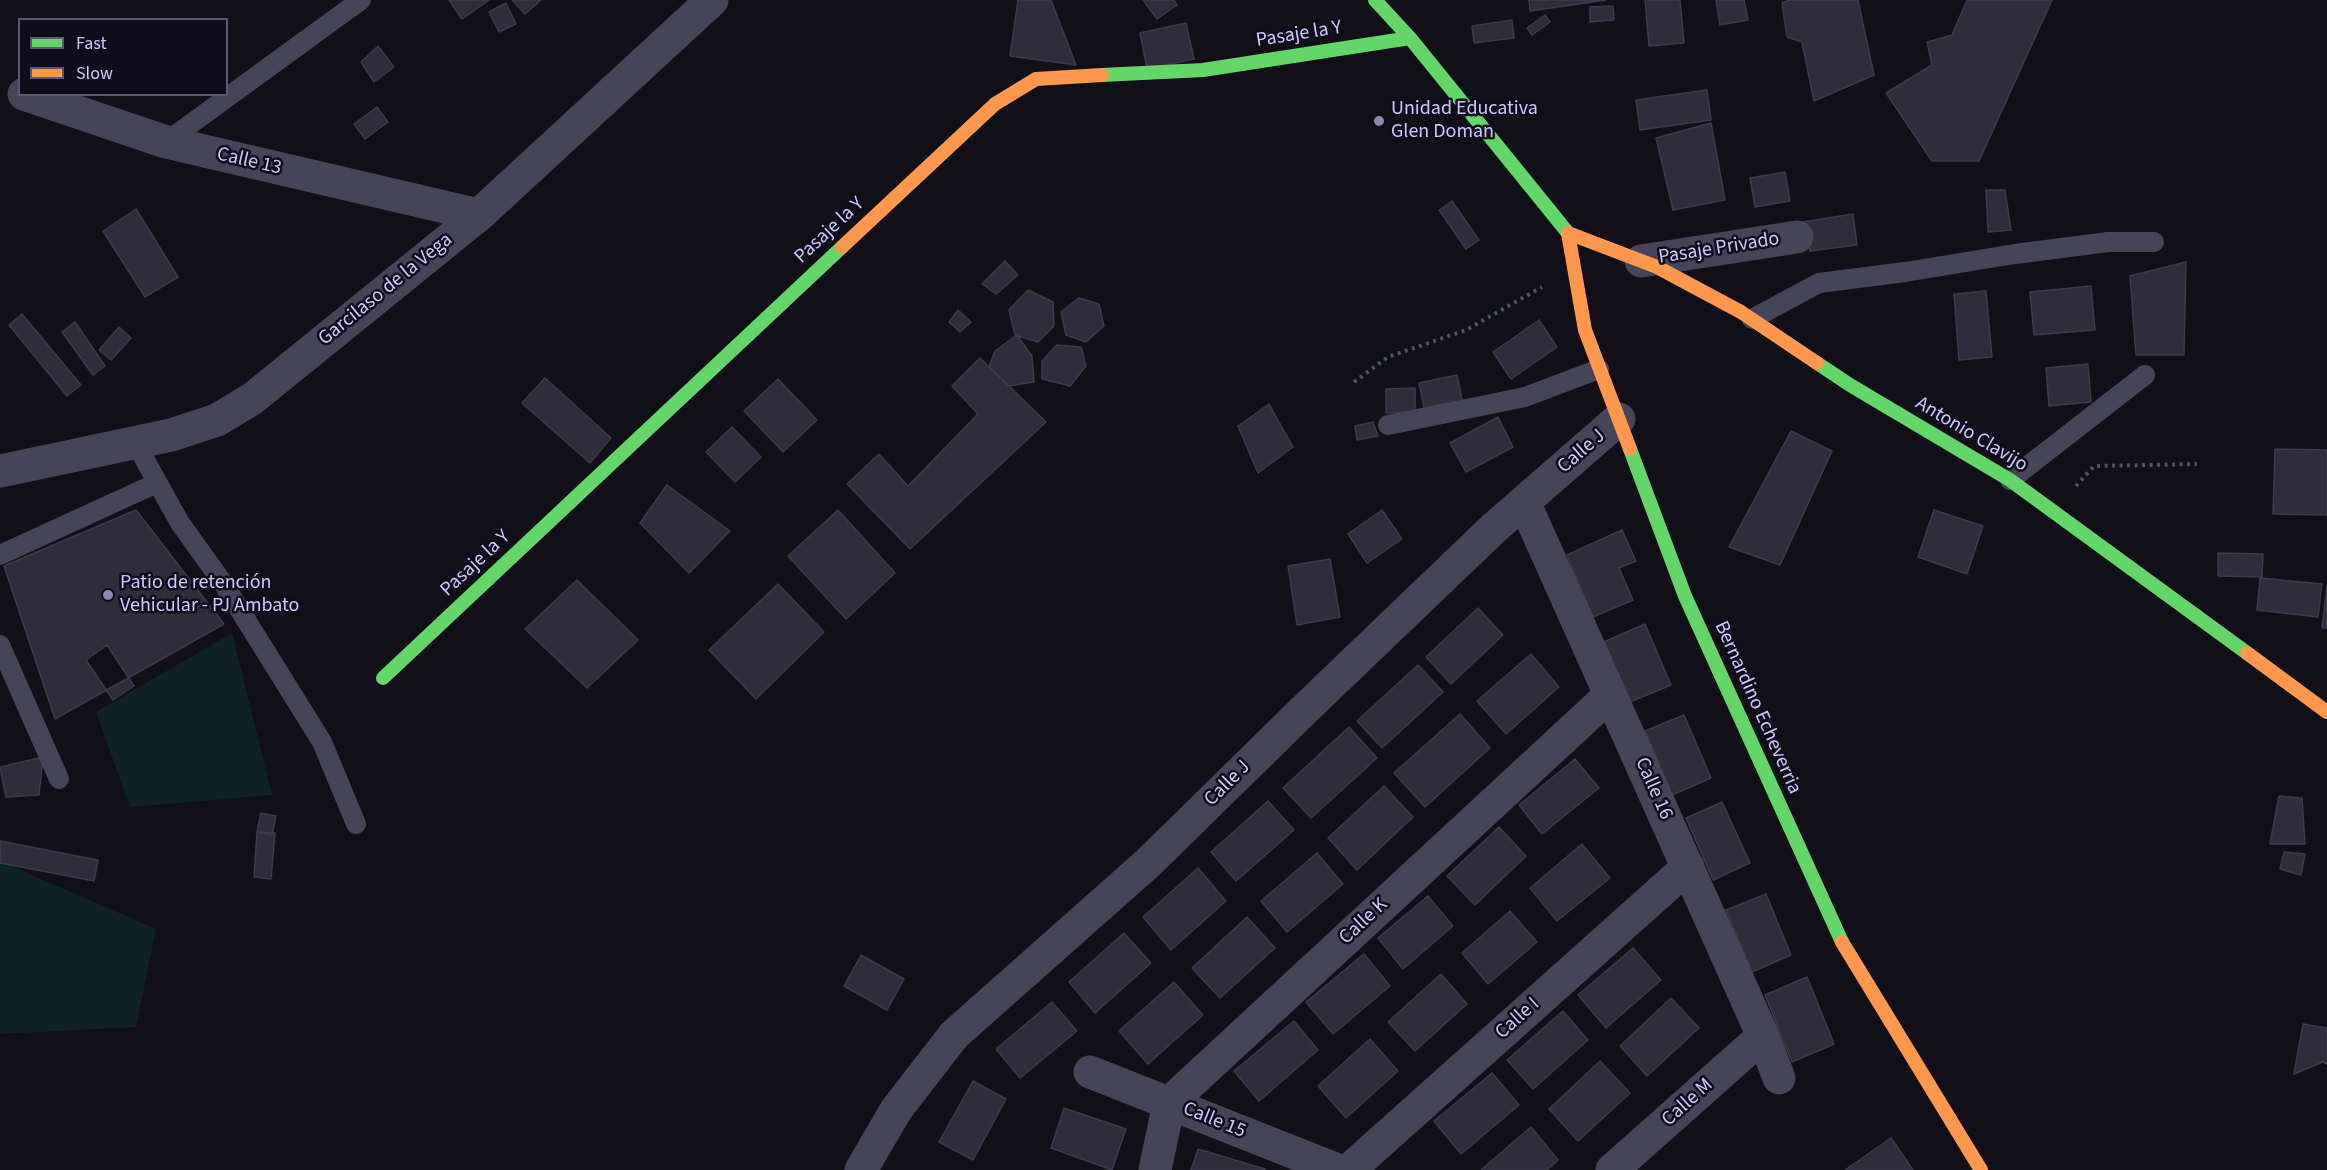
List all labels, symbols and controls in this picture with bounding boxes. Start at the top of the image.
street label: Pasaje la Y [1254,16,1344,54]
legend [18,18,228,96]
text: Fast [76,31,107,56]
text: Slow [76,61,113,86]
place label: Unidad Educativa Glen Doman [1391,98,1538,145]
marker: Unidad Educativa Glen Doman [1372,114,1386,128]
street label: Calle 13 [214,143,284,181]
street label: Pasaje la Y [790,193,870,269]
street label: Pasaje Privado [1657,228,1781,270]
street label: Garcilaso de la Vega [314,229,458,351]
street label: Antonio Clavijo [1911,392,2031,478]
street label: Calle J [1553,425,1611,479]
street label: Pasaje la Y [436,526,516,602]
place label: Patio de retención Vehicular - PJ Ambato [120,572,299,619]
marker: Patio de retención Vehicular - PJ Ambato [101,588,115,602]
street label: Bernardino Echeverria [1708,618,1806,798]
street label: Calle 16 [1629,754,1677,824]
street label: Calle J [1200,756,1256,812]
street label: Calle K [1335,894,1393,950]
street label: Calle I [1491,993,1545,1045]
street label: Calle M [1658,1074,1718,1132]
street label: Calle 15 [1179,1098,1249,1144]

